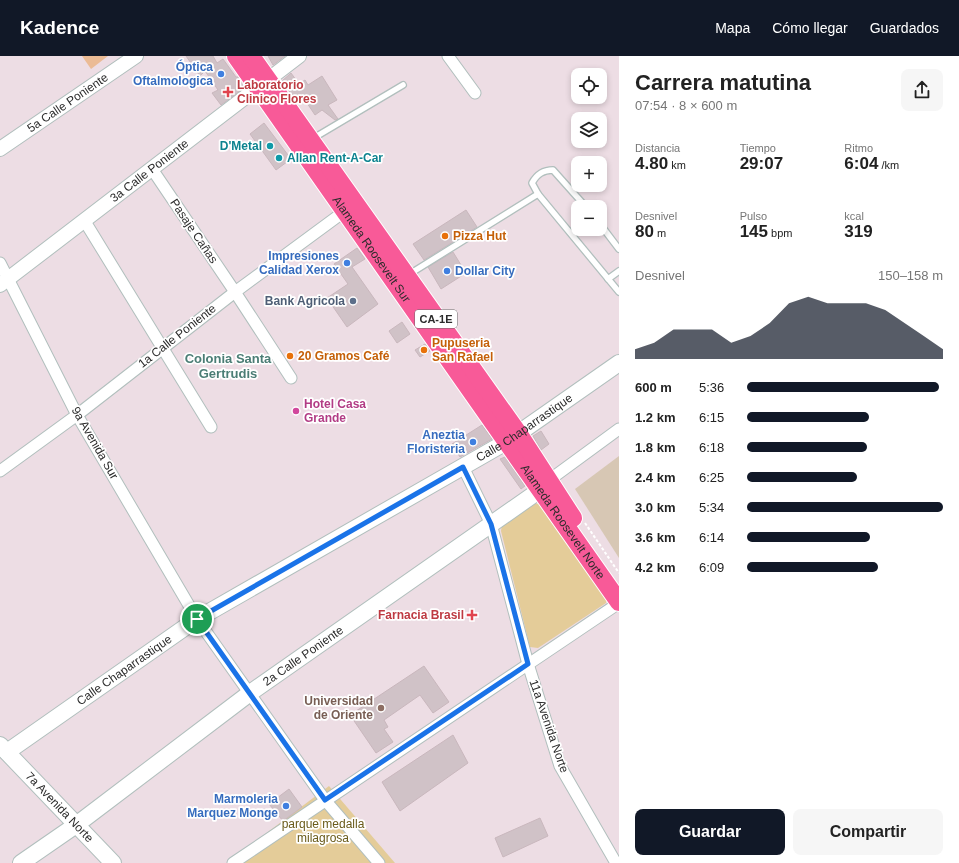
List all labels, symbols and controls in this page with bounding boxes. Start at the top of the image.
text: Kadence [20,17,99,38]
text: Mapa [715,20,750,36]
text: Cómo llegar [772,20,848,36]
text: Guardados [870,20,939,36]
place label: Óptica Oftalmologica [133,59,213,88]
map controls [571,68,607,236]
button: locate [571,68,607,104]
marker: Óptica Oftalmologica [216,69,226,79]
button: share [901,69,943,111]
street label: 5a Calle Poniente [25,70,111,135]
text: Carrera matutina [635,70,811,95]
place label: Laboratorio Clinico Flores [237,78,317,106]
marker: Laboratorio Clinico Flores [222,86,234,98]
text: 07:54 · 8 × 600 m [635,98,737,113]
button: layers [571,112,607,148]
street label: 3a Calle Poniente [107,136,191,205]
place label: D'Metal [220,139,262,153]
marker: D'Metal [265,141,275,151]
text: Distancia [635,142,680,154]
text: Tiempo [740,142,776,154]
text: Ritmo [844,142,873,154]
place label: Allan Rent-A-Car [287,151,383,165]
marker: Allan Rent-A-Car [274,153,284,163]
text: 4.80 [635,154,668,173]
text: 29:07 [740,154,783,173]
text: 6:04 [844,154,878,173]
button: + [571,156,607,192]
text: km [668,159,686,171]
text: /km [878,159,899,171]
street label: Alameda Roosevelt Sur [330,194,414,305]
street label: Pasaje Cañas [167,196,221,266]
button: − [571,200,607,236]
text: Desnivel [635,210,677,222]
text: Pulso [740,210,767,222]
text: kcal [844,210,864,222]
text: 80 [635,222,654,241]
text: 145 [740,222,768,241]
text: 319 [844,222,873,241]
text: m [654,227,666,239]
text: bpm [768,227,793,239]
place label: Pizza Hut [453,229,506,243]
marker: Pizza Hut [440,231,450,241]
place label: Impresiones Calidad Xerox [259,249,339,277]
marker: Impresiones Calidad Xerox [342,258,352,268]
place label: Dollar City [455,264,515,278]
marker: Dollar City [442,266,452,276]
text: Desnivel [635,268,685,283]
text: 150–158 m [878,268,943,283]
place label: Bank Agricola [265,294,345,308]
marker: Bank Agricola [348,296,358,306]
street label: 1a Calle Poniente [135,301,219,371]
road number: CA-1E [415,310,457,328]
place label: Pupuseria San Rafael [432,336,493,364]
marker: Pupuseria San Rafael [419,345,429,355]
place label: 20 Gramos Café [298,349,390,363]
district label: Colonia Santa Gertrudis [185,351,272,381]
marker: 20 Gramos Café [285,351,295,361]
text: 600 m [635,380,672,395]
text: 5:36 [699,380,724,395]
street label: Calle Chaparrastique [473,391,575,465]
place label: Hotel Casa Grande [304,397,366,425]
street label: 9a Avenida Sur [69,404,121,482]
marker: Hotel Casa Grande [291,406,301,416]
text: 1.2 km [635,410,675,425]
text: 6:15 [699,410,724,425]
place label: Aneztia Floristeria [407,428,465,456]
marker: Aneztia Floristeria [468,437,478,447]
text: 1.8 km [635,440,675,455]
text: 6:18 [699,440,724,455]
street label: Alameda Roosevelt Norte [518,462,608,582]
text: 2.4 km [635,470,675,485]
text: 6:25 [699,470,724,485]
text: 3.0 km [635,500,675,515]
text: 5:34 [699,500,724,515]
text: 3.6 km [635,530,675,545]
text: 6:14 [699,530,724,545]
text: 4.2 km [635,560,675,575]
text: 6:09 [699,560,724,575]
pin [180,602,214,636]
icon: arrive [186,608,208,630]
place label: Farnacia Brasil [378,608,464,622]
marker: Farnacia Brasil [467,610,477,620]
street label: 2a Calle Poniente [260,623,346,689]
street label: Calle Chaparrastique [74,632,175,708]
street label: 11a Avenida Norte [526,678,572,775]
place label: Universidad de Oriente [304,694,373,722]
marker: Universidad de Oriente [376,703,386,713]
street label: 7a Avenida Norte [23,769,97,845]
place label: Marmoleria Marquez Monge [187,792,278,820]
marker: Marmoleria Marquez Monge [281,801,291,811]
button: Guardar [635,809,785,855]
button: Compartir [793,809,943,855]
park label: parque medalla milagrosa [282,817,365,845]

